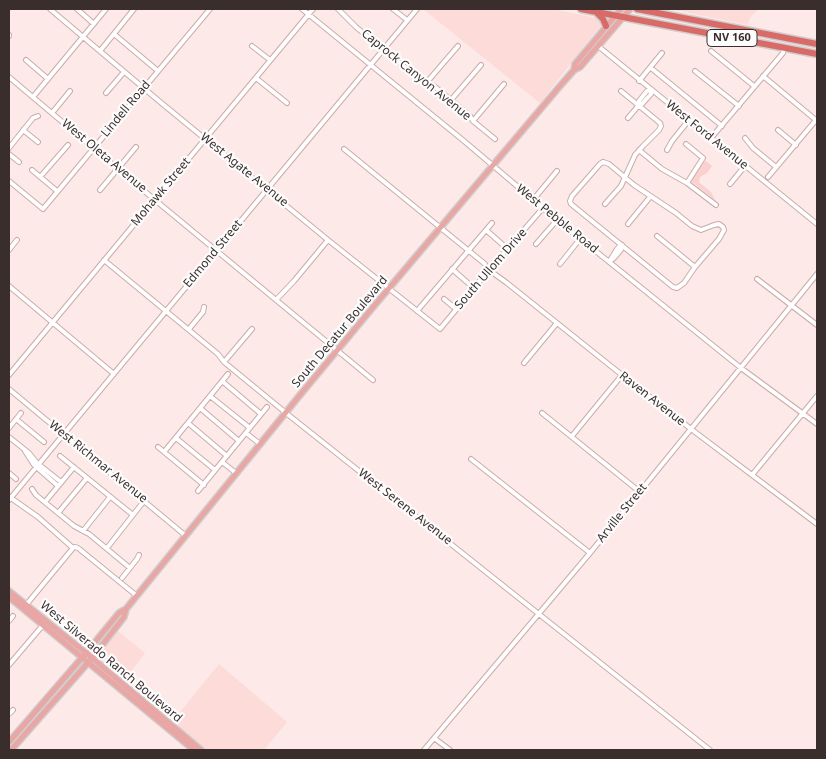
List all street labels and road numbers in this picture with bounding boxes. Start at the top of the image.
street label: Caprock Canyon Avenue [358,26,474,124]
road number: NV 160 [707,29,757,46]
street label: Lindell Road [98,78,154,140]
street label: West Ford Avenue [663,97,751,173]
street label: West Oleta Avenue [59,116,149,196]
street label: West Agate Avenue [197,130,291,210]
street label: Mohawk Street [128,155,194,229]
street label: West Pebble Road [513,181,601,257]
street label: Edmond Street [181,217,245,291]
street label: South Ullom Drive [452,226,530,312]
street label: South Decatur Boulevard [289,273,391,391]
street label: Raven Avenue [616,369,688,429]
street label: West Richmar Avenue [46,418,150,506]
street label: West Serene Avenue [355,466,455,548]
street label: Arville Street [594,481,650,545]
street label: West Silverado Ranch Boulevard [37,598,185,726]

